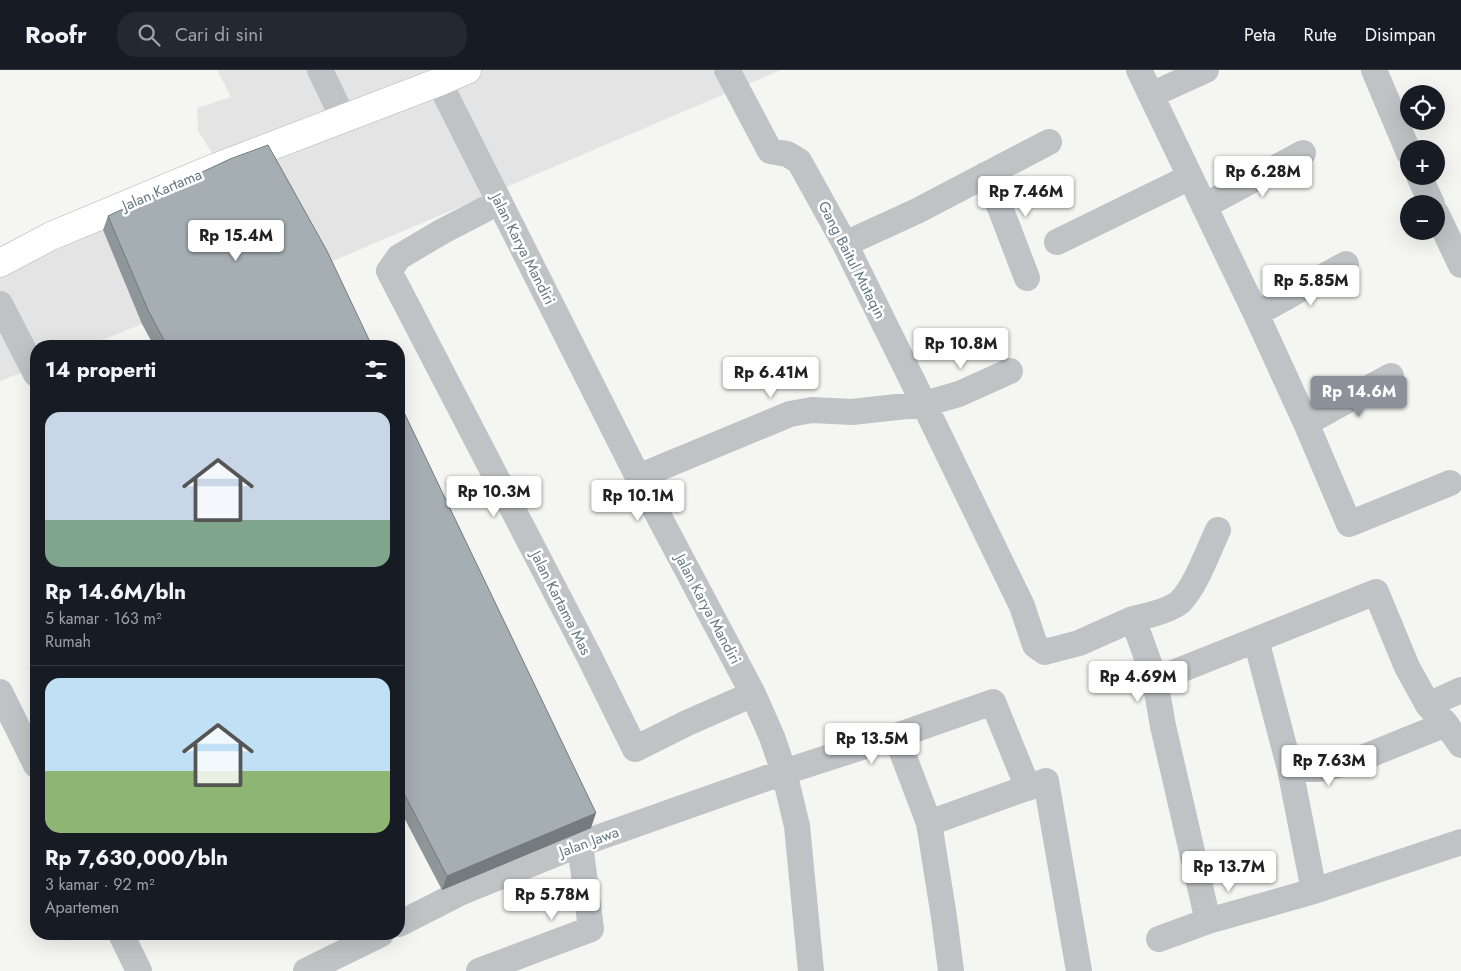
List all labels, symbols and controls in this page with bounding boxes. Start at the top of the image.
search box [117,12,467,57]
text: Roofr [25,17,87,52]
icon: search [135,21,163,49]
text: Cari di sini [175,21,263,48]
text: Peta [1244,22,1276,48]
text: Rute [1304,22,1337,48]
text: Disimpan [1365,22,1436,48]
map controls [1400,85,1445,240]
button: locate [1400,85,1445,130]
button: + [1400,140,1445,185]
pin: Rp 6.28M [1211,156,1315,198]
text: Rp 6.28M [1225,160,1301,183]
street label: Jalan Kartama [117,163,205,217]
pin: Rp 7.46M [974,176,1078,218]
text: Rp 7.46M [989,180,1063,203]
street label: Jalan Karya Mandiri [485,188,561,308]
button: − [1400,195,1445,240]
street label: Gang Baitul Mutaqin [813,197,891,323]
pin: Rp 15.4M [184,220,288,262]
text: Rp 15.4M [199,224,273,247]
pin: Rp 5.85M [1259,264,1363,307]
text: Rp 5.85M [1273,269,1349,292]
pin: Rp 10.8M [909,328,1013,370]
text: Rp 10.8M [924,332,998,355]
text: 14 properti [45,355,156,385]
icon: filters [362,356,390,384]
pin: Rp 6.41M [719,356,823,399]
text: Rp 6.41M [734,361,808,384]
pin: Rp 14.6M [1307,376,1411,418]
text: Rp 14.6M [1322,380,1396,403]
icon: home [173,445,263,535]
pin: Rp 10.3M [442,476,546,518]
text: Rp 10.3M [457,480,531,503]
pin: Rp 10.1M [586,480,690,522]
text: Rp 10.1M [602,484,674,507]
street label: Jalan Kartama Mas [524,545,597,659]
street label: Jalan Karya Mandiri [669,548,746,668]
text: Rp 14.6M/bln [45,577,186,607]
text: 5 kamar · 163 m² [45,607,162,630]
text: Rumah [45,630,91,653]
pin: Rp 4.69M [1086,660,1190,703]
text: Rp 4.69M [1099,665,1177,688]
icon: home [173,710,263,800]
pin: Rp 13.5M [820,722,924,765]
text: Rp 13.5M [836,727,908,750]
pin: Rp 7.63M [1277,744,1381,787]
text: Rp 7.63M [1292,749,1366,772]
street label: Jalan Jawa [554,821,622,864]
text: Rp 7,630,000/bln [45,843,228,873]
pin: Rp 13.7M [1177,850,1281,893]
text: Rp 13.7M [1193,855,1265,878]
text: 3 kamar · 92 m² [45,873,154,896]
pin: Rp 5.78M [500,878,604,921]
text: Rp 5.78M [515,883,589,906]
text: Apartemen [45,896,119,919]

